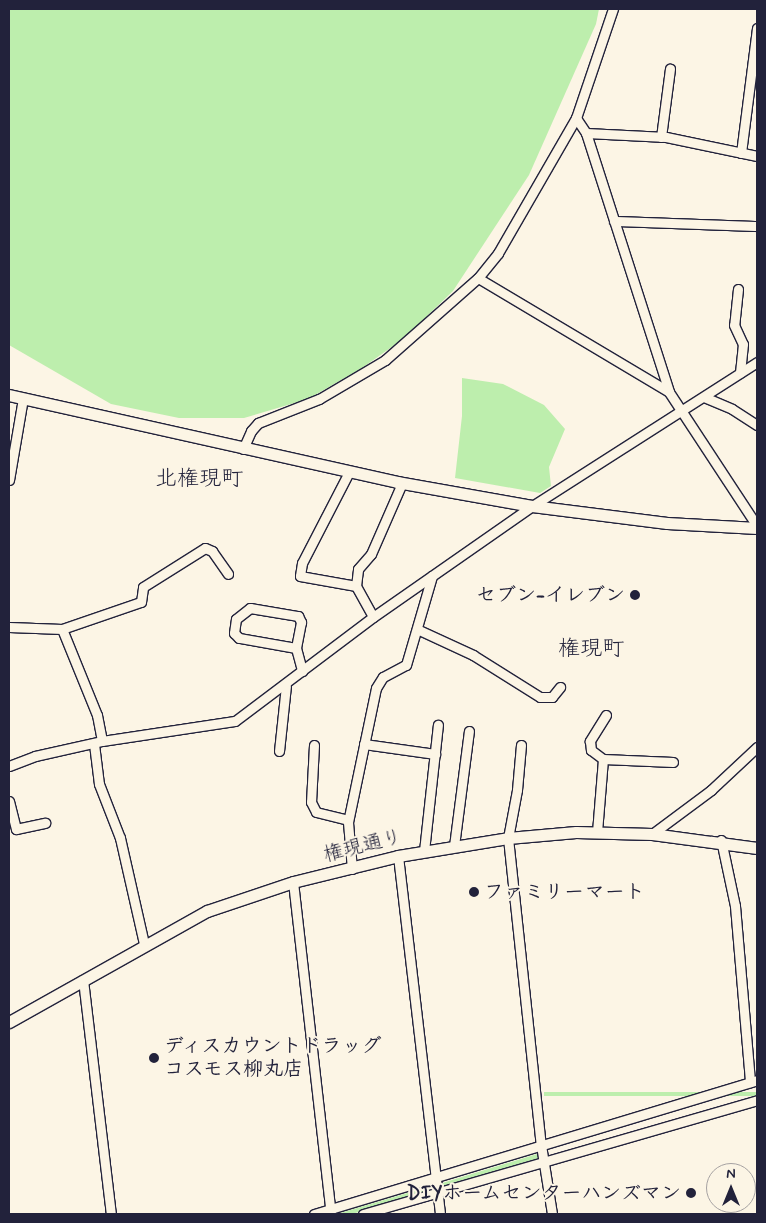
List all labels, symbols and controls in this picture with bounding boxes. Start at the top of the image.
district label: 北権現町 [155,467,243,493]
place label: セブン-イレブン [476,583,625,607]
marker: セブン-イレブン [629,589,641,601]
district label: 権現町 [558,637,624,663]
street label: 権現通り [321,825,405,867]
place label: ファミリーマート [484,880,644,904]
marker: ファミリーマート [468,886,480,898]
place label: ディスカウントドラッグ コスモス柳丸店 [164,1034,384,1081]
marker: ディスカウントドラッグ コスモス柳丸店 [148,1052,160,1064]
north arrow [706,1163,756,1213]
text: N [726,1165,736,1183]
place label: DIYホームセンターハンズマン [406,1181,681,1205]
marker: DIYホームセンターハンズマン [685,1187,697,1199]

